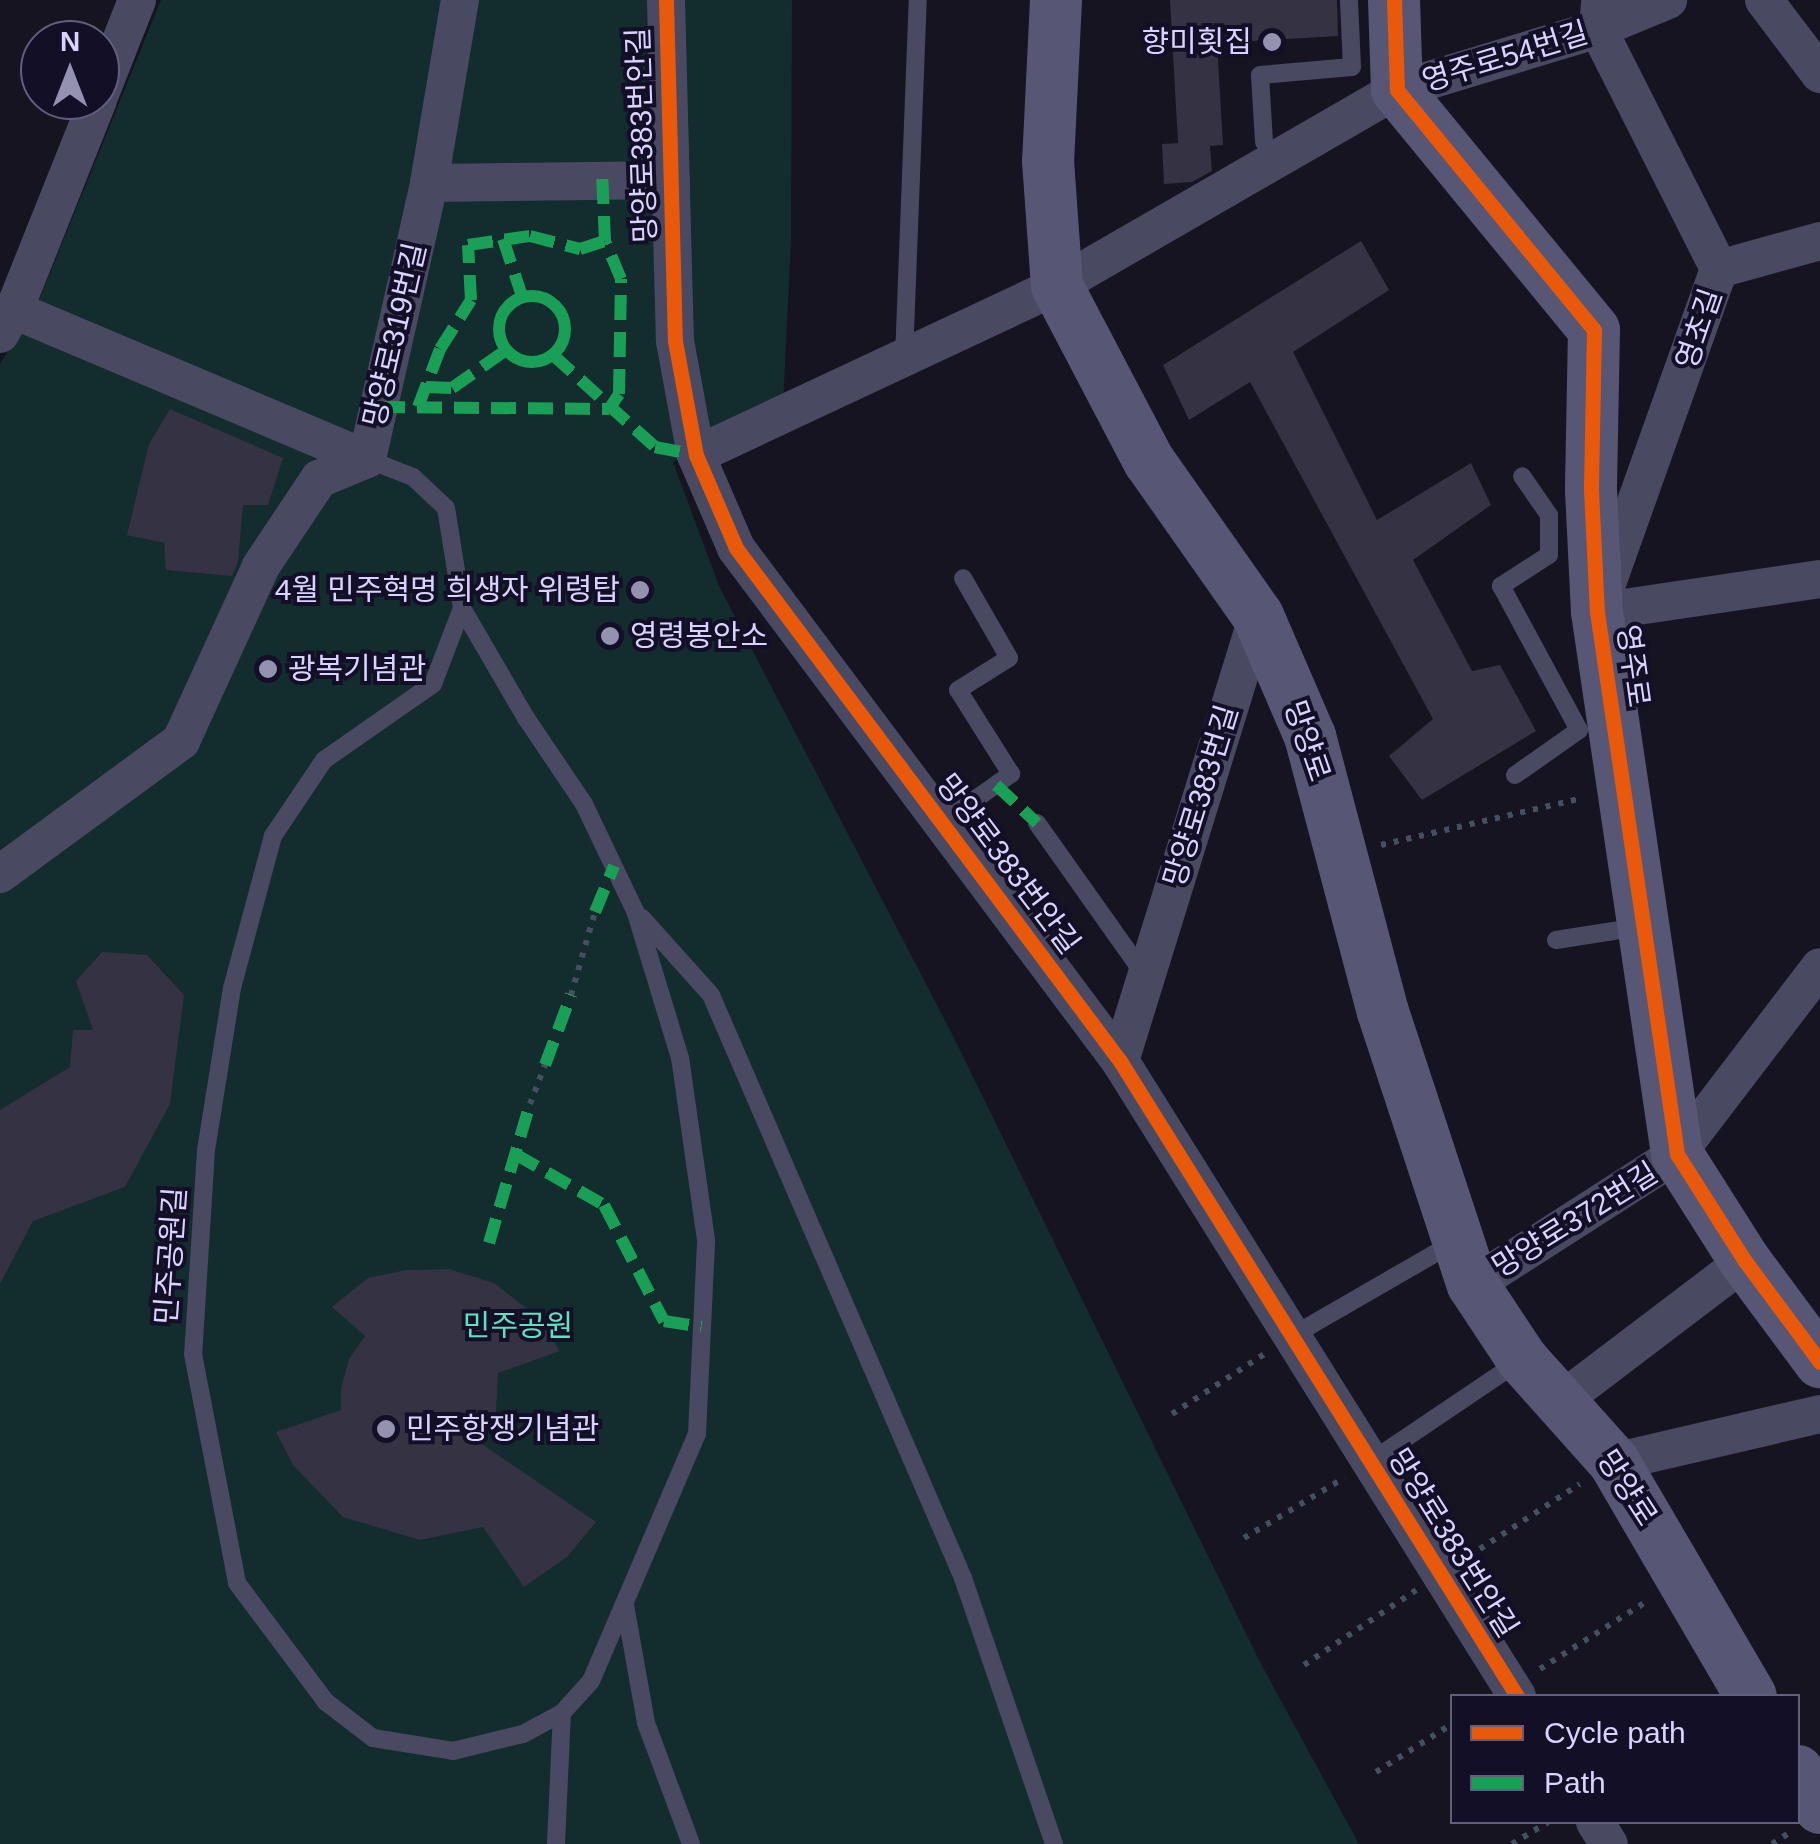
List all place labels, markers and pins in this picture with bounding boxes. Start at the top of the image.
place label: 향미횟집 [1142,24,1252,60]
marker: 향미횟집 [1261,31,1283,53]
place label: 4월 민주혁명 희생자 위령탑 [275,572,620,608]
marker: 4월 민주혁명 희생자 위령탑 [629,579,651,601]
place label: 영령봉안소 [630,618,768,654]
marker: 영령봉안소 [599,625,621,647]
place label: 광복기념관 [288,651,426,687]
marker: 광복기념관 [257,658,279,680]
place label: 민주항쟁기념관 [406,1411,599,1447]
marker: 민주항쟁기념관 [375,1418,397,1440]

